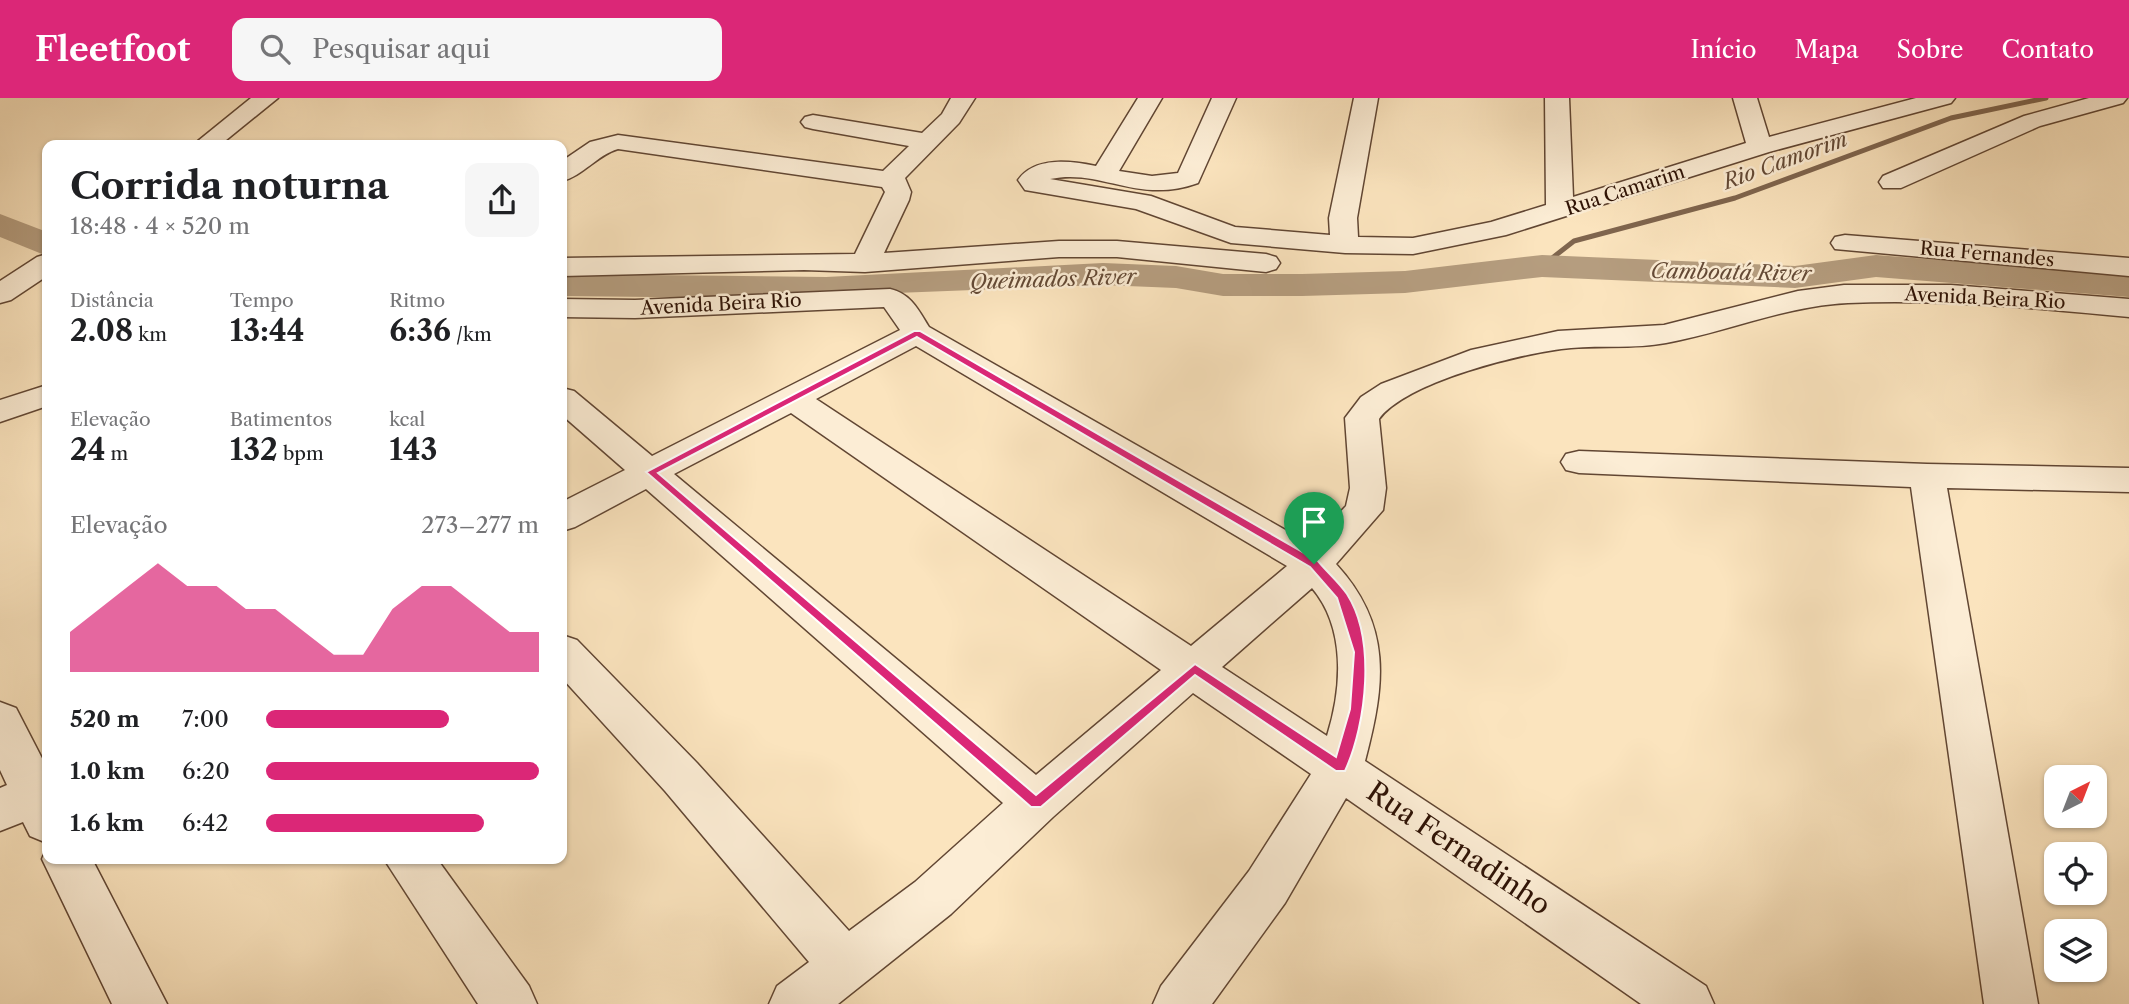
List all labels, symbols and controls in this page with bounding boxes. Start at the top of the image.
search box [232,18,722,81]
text: Fleetfoot [35,29,190,70]
icon: search [256,30,294,68]
text: Pesquisar aqui [312,33,490,65]
text: Início [1690,35,1756,64]
text: Mapa [1794,35,1859,64]
text: Sobre [1897,35,1963,64]
text: Contato [2001,35,2094,64]
water label: Rio Camorim [1717,126,1851,195]
street label: Rua Camarim [1562,160,1688,220]
text: Corrida noturna [70,162,389,209]
button: share [465,163,539,237]
text: 18:48 · 4 × 520 m [70,212,250,240]
street label: Rua Fernandes [1919,237,2055,271]
water label: Camboatá River [1650,258,1813,286]
water label: Queimados River [969,264,1138,294]
street label: Avenida Beira Rio [1903,282,2066,314]
street label: Avenida Beira Rio [639,288,802,320]
text: Distância [70,289,154,312]
text: Tempo [230,289,294,312]
text: Ritmo [389,289,445,312]
text: 2.08 [70,312,133,349]
text: 13:44 [230,312,305,349]
text: 6:36 [389,312,451,349]
text: km [133,323,167,346]
text: /km [451,323,492,346]
text: Elevação [70,408,151,431]
text: Batimentos [230,408,332,431]
text: kcal [389,408,425,431]
text: 24 [70,431,106,468]
text: 132 [230,431,278,468]
text: 143 [389,431,438,468]
text: m [106,442,128,465]
text: bpm [278,442,324,465]
pin [1284,492,1344,564]
icon: arrive [1295,503,1333,541]
text: Elevação [70,511,168,539]
text: 273–277 m [421,511,539,539]
text: 520 m [70,705,140,733]
text: 7:00 [182,705,229,733]
text: 1.0 km [70,757,145,785]
text: 6:20 [182,757,230,785]
north arrow [2044,765,2107,828]
map controls [2044,765,2107,982]
street label: Rua Fernadinho [1361,774,1557,922]
text: 1.6 km [70,809,144,837]
text: 6:42 [182,809,228,837]
button: locate [2044,842,2107,905]
button: layers [2044,919,2107,982]

